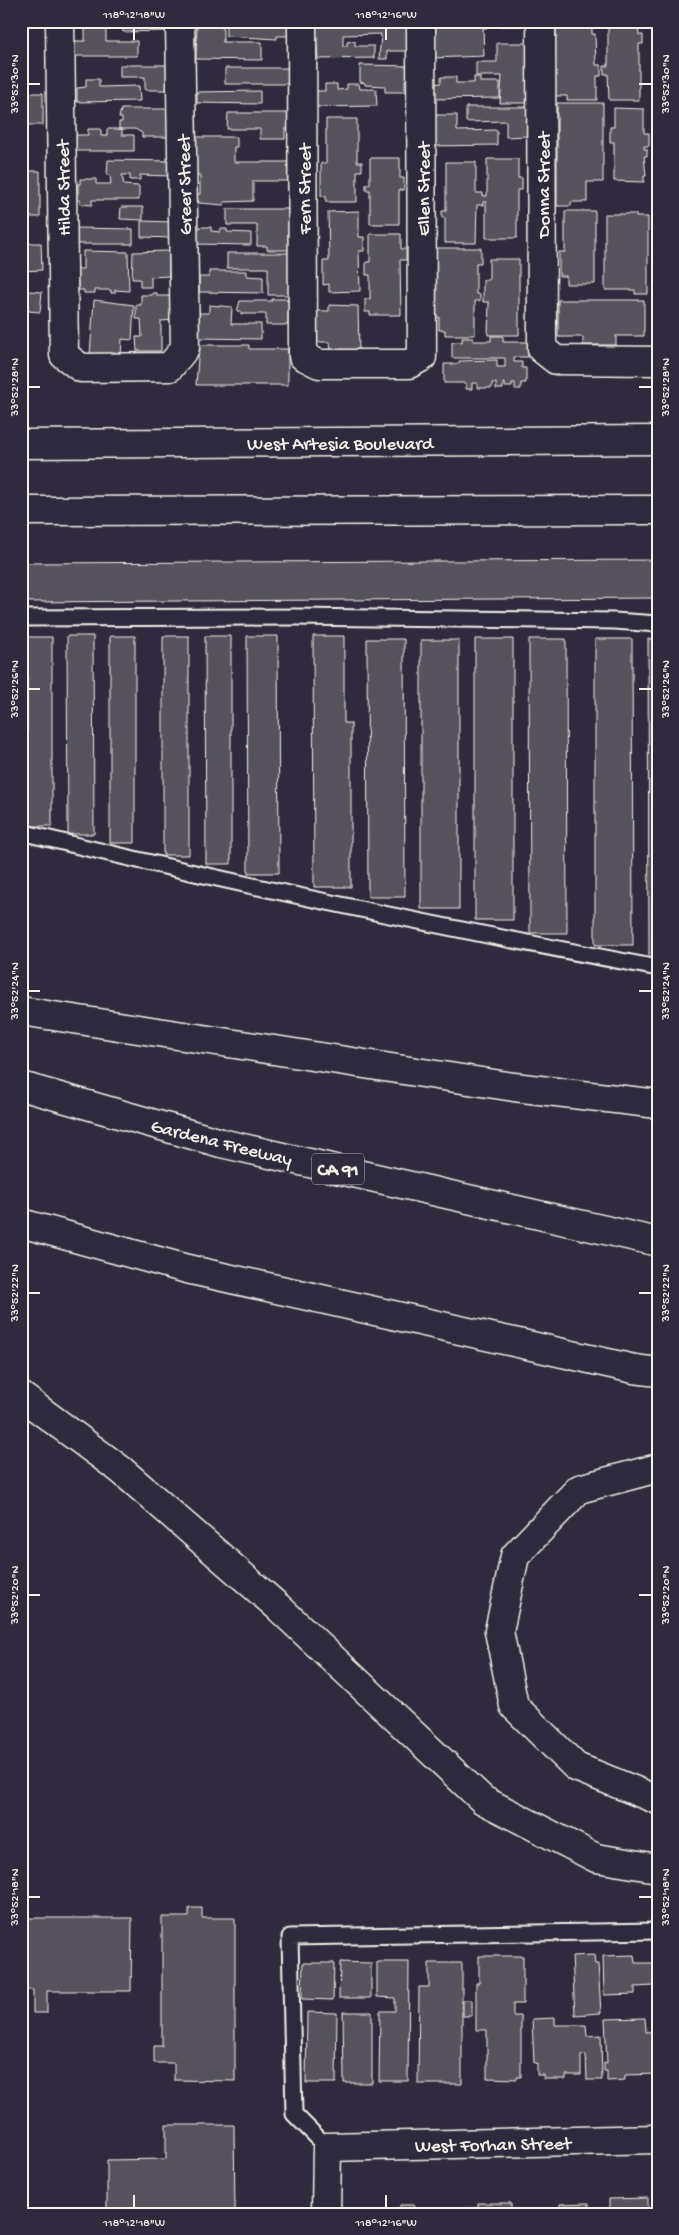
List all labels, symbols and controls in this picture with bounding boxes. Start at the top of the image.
text: 118°12'18"W [102,9,165,23]
text: 118°12'16"W [354,9,417,23]
text: 33°52'30"N [9,54,23,114]
text: 33°52'30"N [660,54,674,114]
street label: Donna Street [534,130,557,240]
street label: Greer Street [174,132,199,235]
street label: Hilda Street [53,138,78,236]
street label: Ellen Street [414,140,437,236]
street label: Fern Street [295,142,318,235]
text: 33°52'28"N [9,358,23,417]
text: 33°52'28"N [660,358,674,417]
street label: West Artesia Boulevard [247,434,435,457]
text: 33°52'26"N [9,660,23,719]
text: 33°52'26"N [660,660,674,719]
text: 33°52'24"N [9,962,23,1021]
text: 33°52'24"N [660,962,674,1021]
street label: Gardena Freeway [148,1116,295,1173]
road number: CA 91 [312,1154,364,1184]
text: 33°52'22"N [9,1264,23,1323]
text: 33°52'22"N [660,1264,674,1323]
text: 33°52'20"N [9,1566,23,1625]
text: 33°52'20"N [660,1566,674,1625]
text: 33°52'18"N [9,1868,23,1927]
text: 33°52'18"N [660,1868,674,1927]
street label: West Forhan Street [415,2134,574,2159]
text: 118°12'18"W [102,2217,165,2231]
text: 118°12'16"W [354,2217,417,2231]

